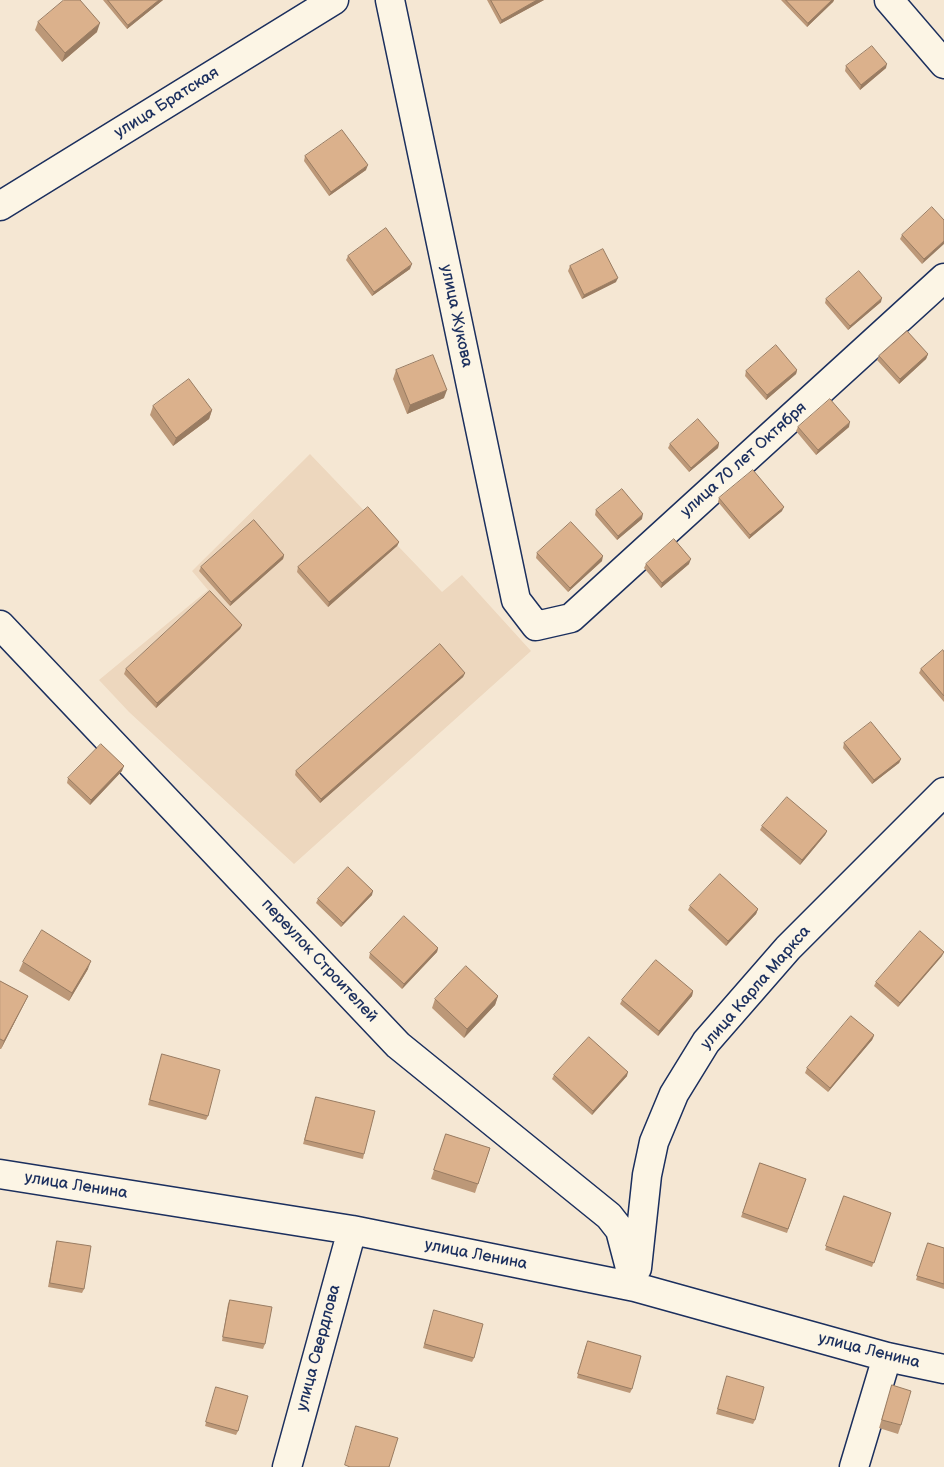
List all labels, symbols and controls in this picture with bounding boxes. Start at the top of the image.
street label: улица Братская [111,63,223,143]
street label: улица Жукова [436,263,476,369]
street label: улица 70 лет Октября [677,398,811,522]
street label: переулок Строителей [257,895,381,1027]
street label: улица Карла Маркса [697,922,815,1054]
street label: улица Ленина [23,1168,129,1204]
street label: улица Ленина [423,1236,529,1274]
street label: улица Свердлова [293,1283,345,1413]
street label: улица Ленина [816,1329,922,1373]

